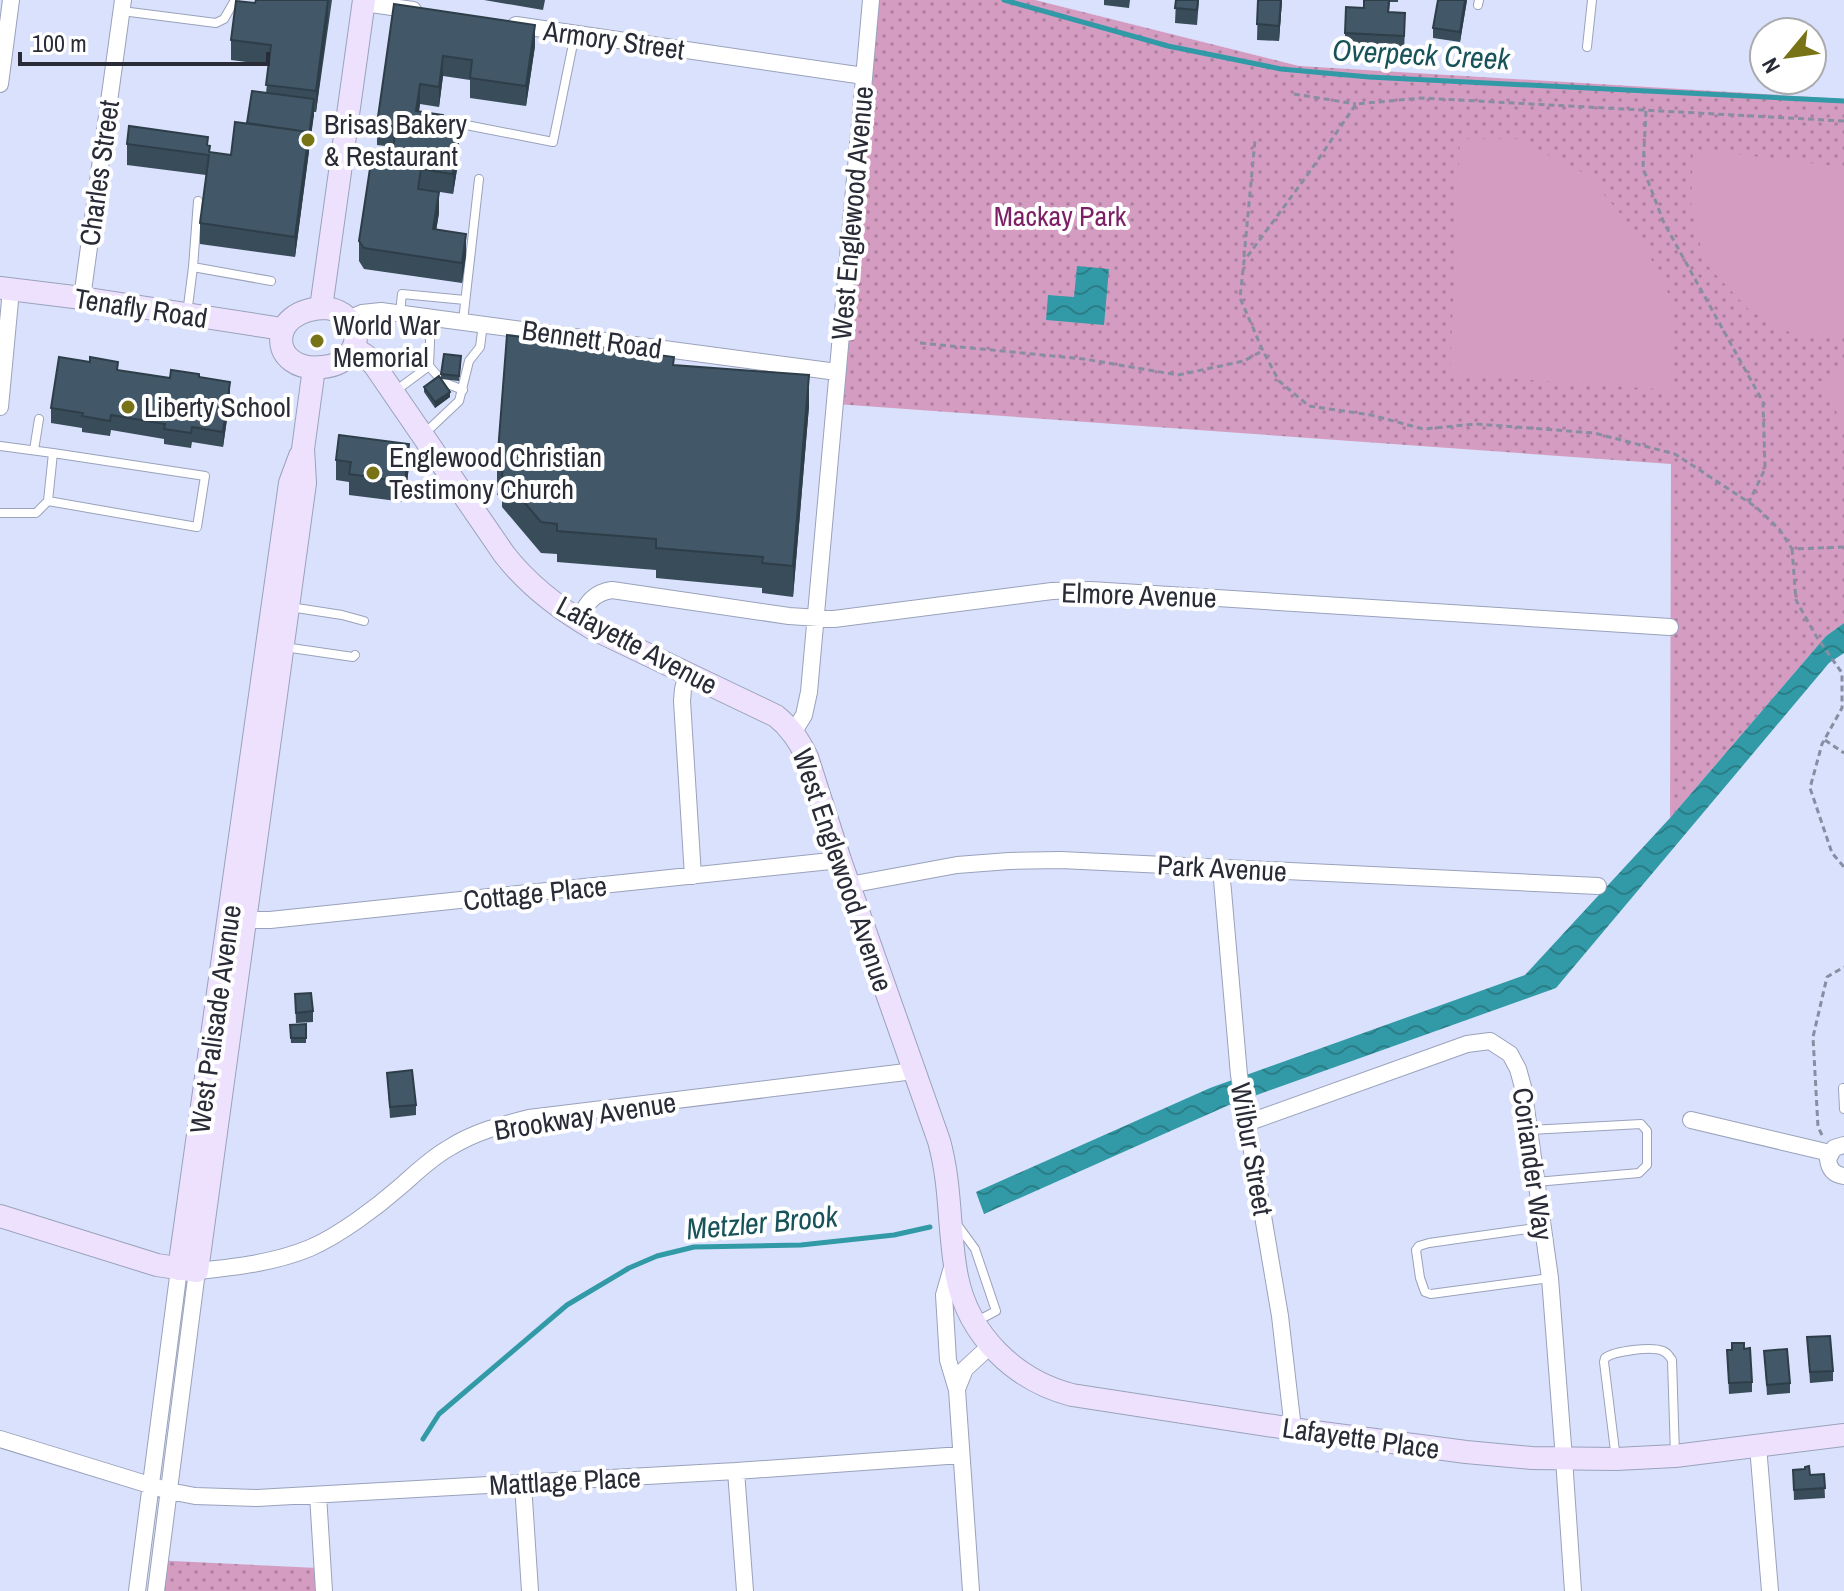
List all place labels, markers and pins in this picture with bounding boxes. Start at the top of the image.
place label: Brisas Bakery & Restaurant [324,105,467,175]
marker: Brisas Bakery & Restaurant [299,131,317,149]
place label: World War Memorial [333,306,441,376]
marker: World War Memorial [308,332,326,350]
place label: Liberty School [144,388,291,426]
marker: Liberty School [119,398,137,416]
place label: Englewood Christian Testimony Church [389,438,602,508]
marker: Englewood Christian Testimony Church [364,464,382,482]

